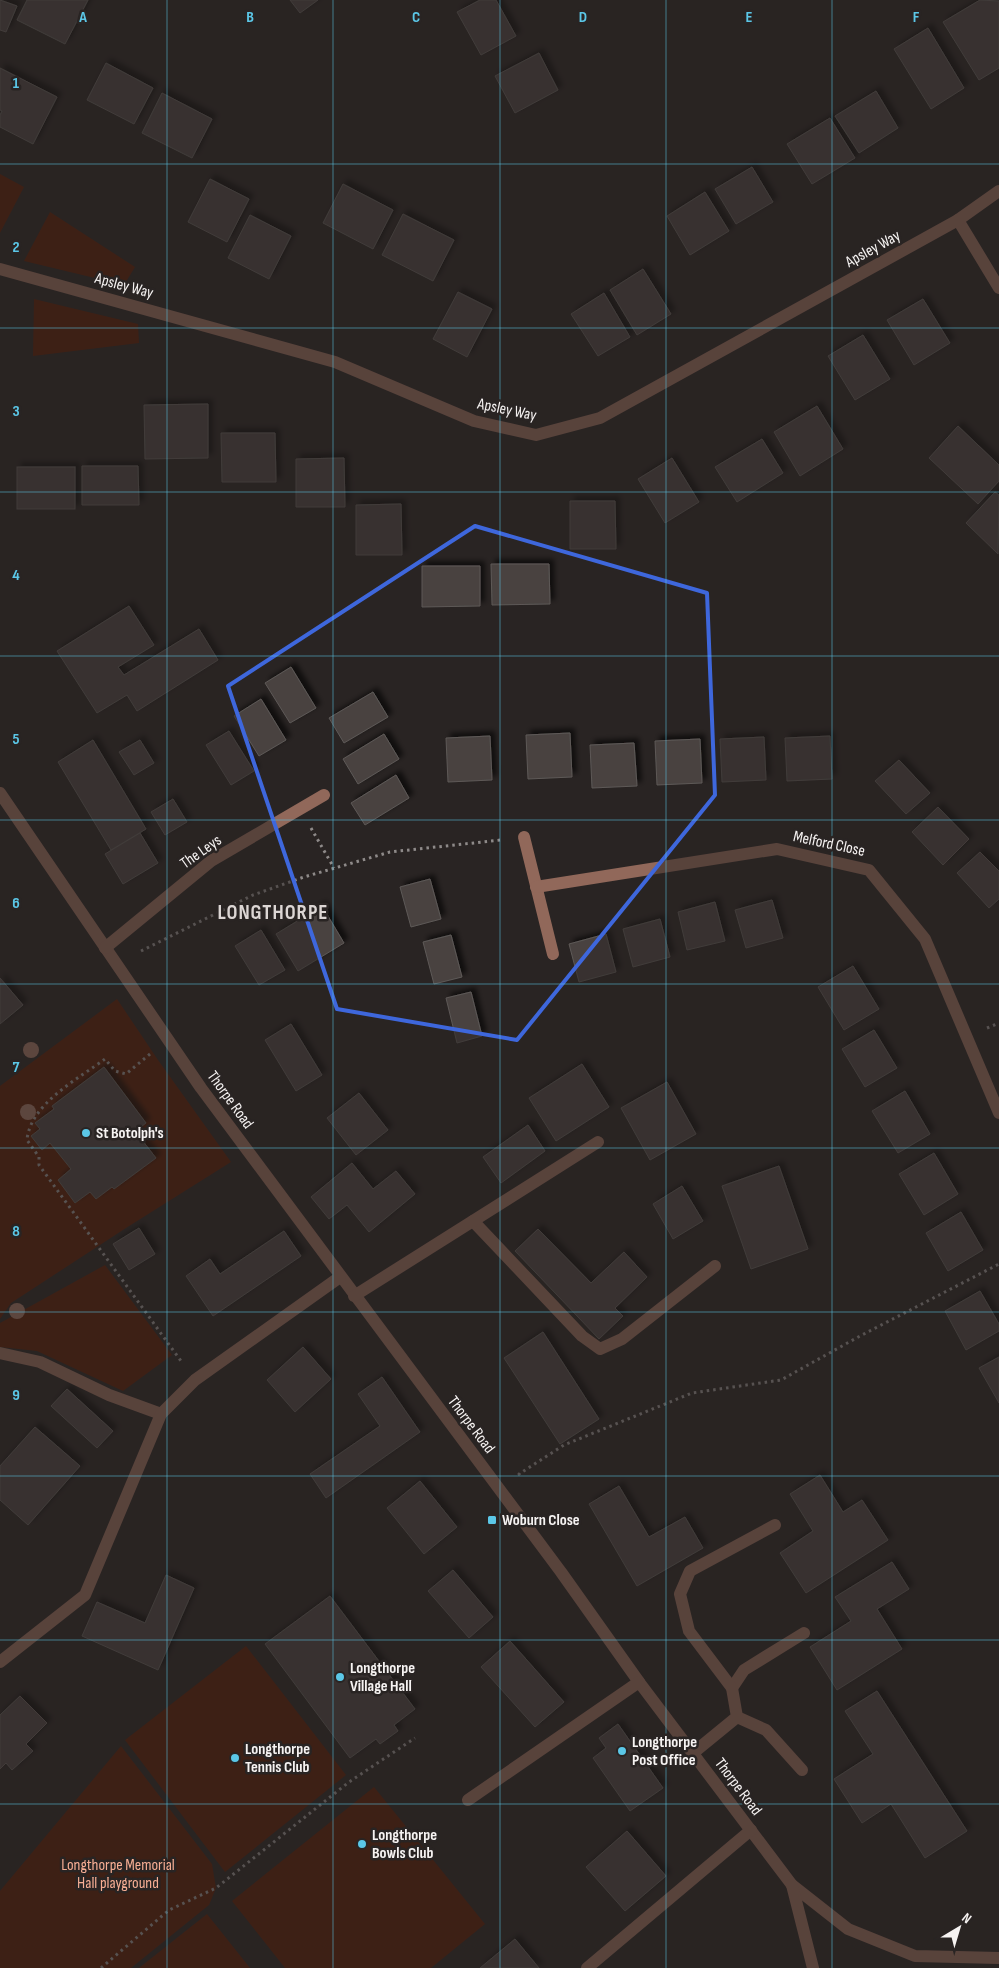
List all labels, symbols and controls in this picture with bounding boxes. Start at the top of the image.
text: A [78,8,87,27]
text: B [246,8,254,27]
text: C [412,8,420,27]
text: D [579,8,587,27]
text: E [746,8,753,27]
text: F [913,8,920,27]
text: 1 [13,74,20,93]
street label: Apsley Way [841,226,904,272]
text: 2 [12,238,20,257]
street label: Apsley Way [92,269,155,303]
street label: Apsley Way [475,394,538,426]
text: 3 [12,402,20,421]
text: 4 [12,566,20,585]
text: 5 [12,730,20,749]
street label: Melford Close [791,827,867,861]
street label: The Leys [177,831,226,873]
text: 6 [12,894,20,913]
district label: LONGTHORPE [218,900,329,925]
text: 7 [13,1058,20,1077]
street label: Thorpe Road [203,1067,257,1133]
place label: St Botolph's [96,1124,164,1143]
marker: St Botolph's [80,1127,92,1139]
text: 8 [12,1222,20,1241]
text: 9 [12,1386,20,1405]
street label: Thorpe Road [443,1393,499,1457]
place label: Woburn Close [502,1511,580,1530]
marker: Woburn Close [486,1514,498,1526]
place label: Longthorpe Village Hall [350,1659,415,1696]
marker: Longthorpe Village Hall [334,1671,346,1683]
place label: Longthorpe Post Office [632,1733,697,1770]
place label: Longthorpe Tennis Club [245,1740,310,1777]
marker: Longthorpe Post Office [616,1745,628,1757]
marker: Longthorpe Tennis Club [229,1752,241,1764]
street label: Thorpe Road [710,1755,766,1819]
place label: Longthorpe Bowls Club [372,1826,437,1863]
marker: Longthorpe Bowls Club [356,1838,368,1850]
park label: Longthorpe Memorial Hall playground [61,1856,175,1893]
north arrow [934,1903,984,1953]
text: N [959,1909,975,1927]

